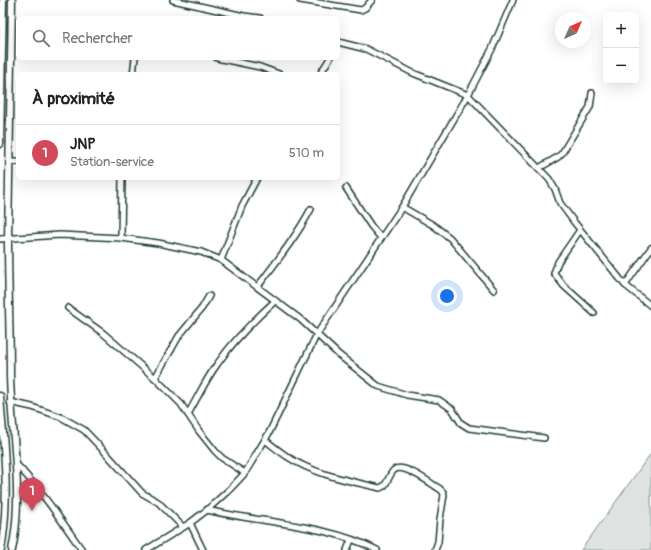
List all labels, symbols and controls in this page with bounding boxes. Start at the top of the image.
north arrow [555,12,591,48]
map controls [603,12,639,84]
button: + [603,12,639,48]
search box [16,16,340,60]
icon: search [30,27,52,49]
text: Rechercher [62,29,133,48]
button: − [603,48,639,84]
text: À proximité [32,88,115,109]
text: JNP [70,135,96,154]
text: 1 [42,145,48,161]
text: 510 m [289,145,324,161]
text: Station-service [70,154,154,170]
your location [437,286,457,306]
pin: 1 [19,478,45,511]

